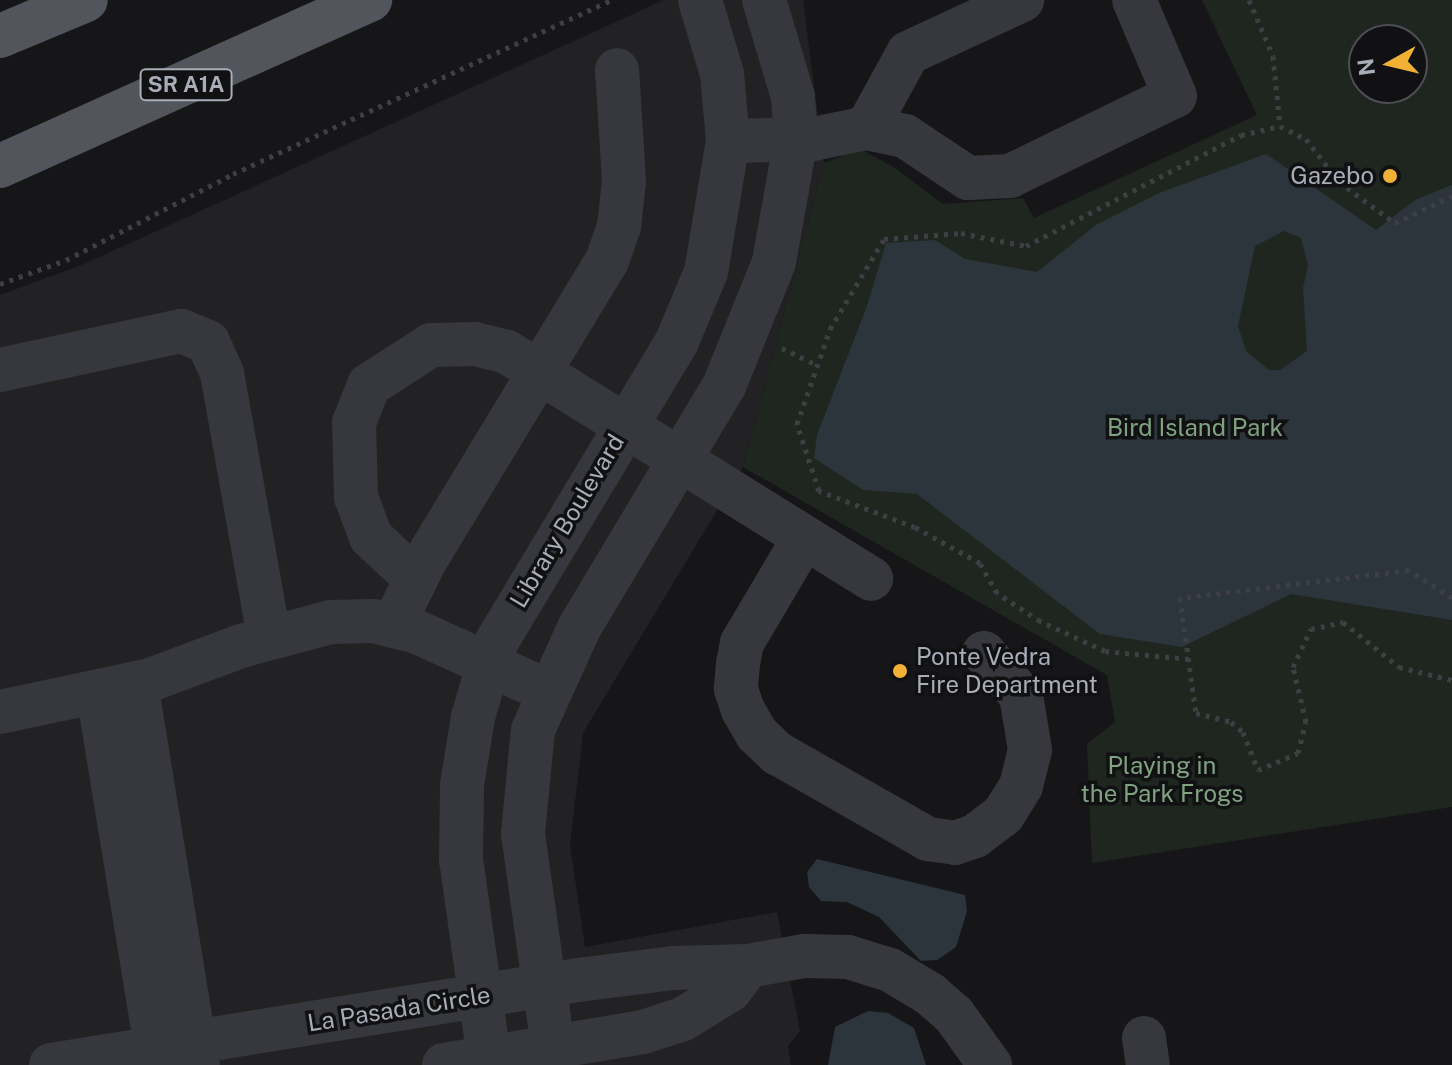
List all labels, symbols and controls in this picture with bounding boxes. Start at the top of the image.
north arrow [1348,24,1428,104]
text: N [1352,57,1380,77]
road number: SR A1A [138,67,234,103]
place label: Gazebo [1290,162,1374,190]
marker: Gazebo [1381,167,1399,185]
park label: Bird Island Park [1107,414,1283,442]
street label: Library Boulevard [504,429,630,613]
place label: Ponte Vedra Fire Department [916,643,1098,699]
marker: Ponte Vedra Fire Department [891,662,909,680]
park label: Playing in the Park Frogs [1080,752,1244,808]
street label: La Pasada Circle [306,980,492,1038]

